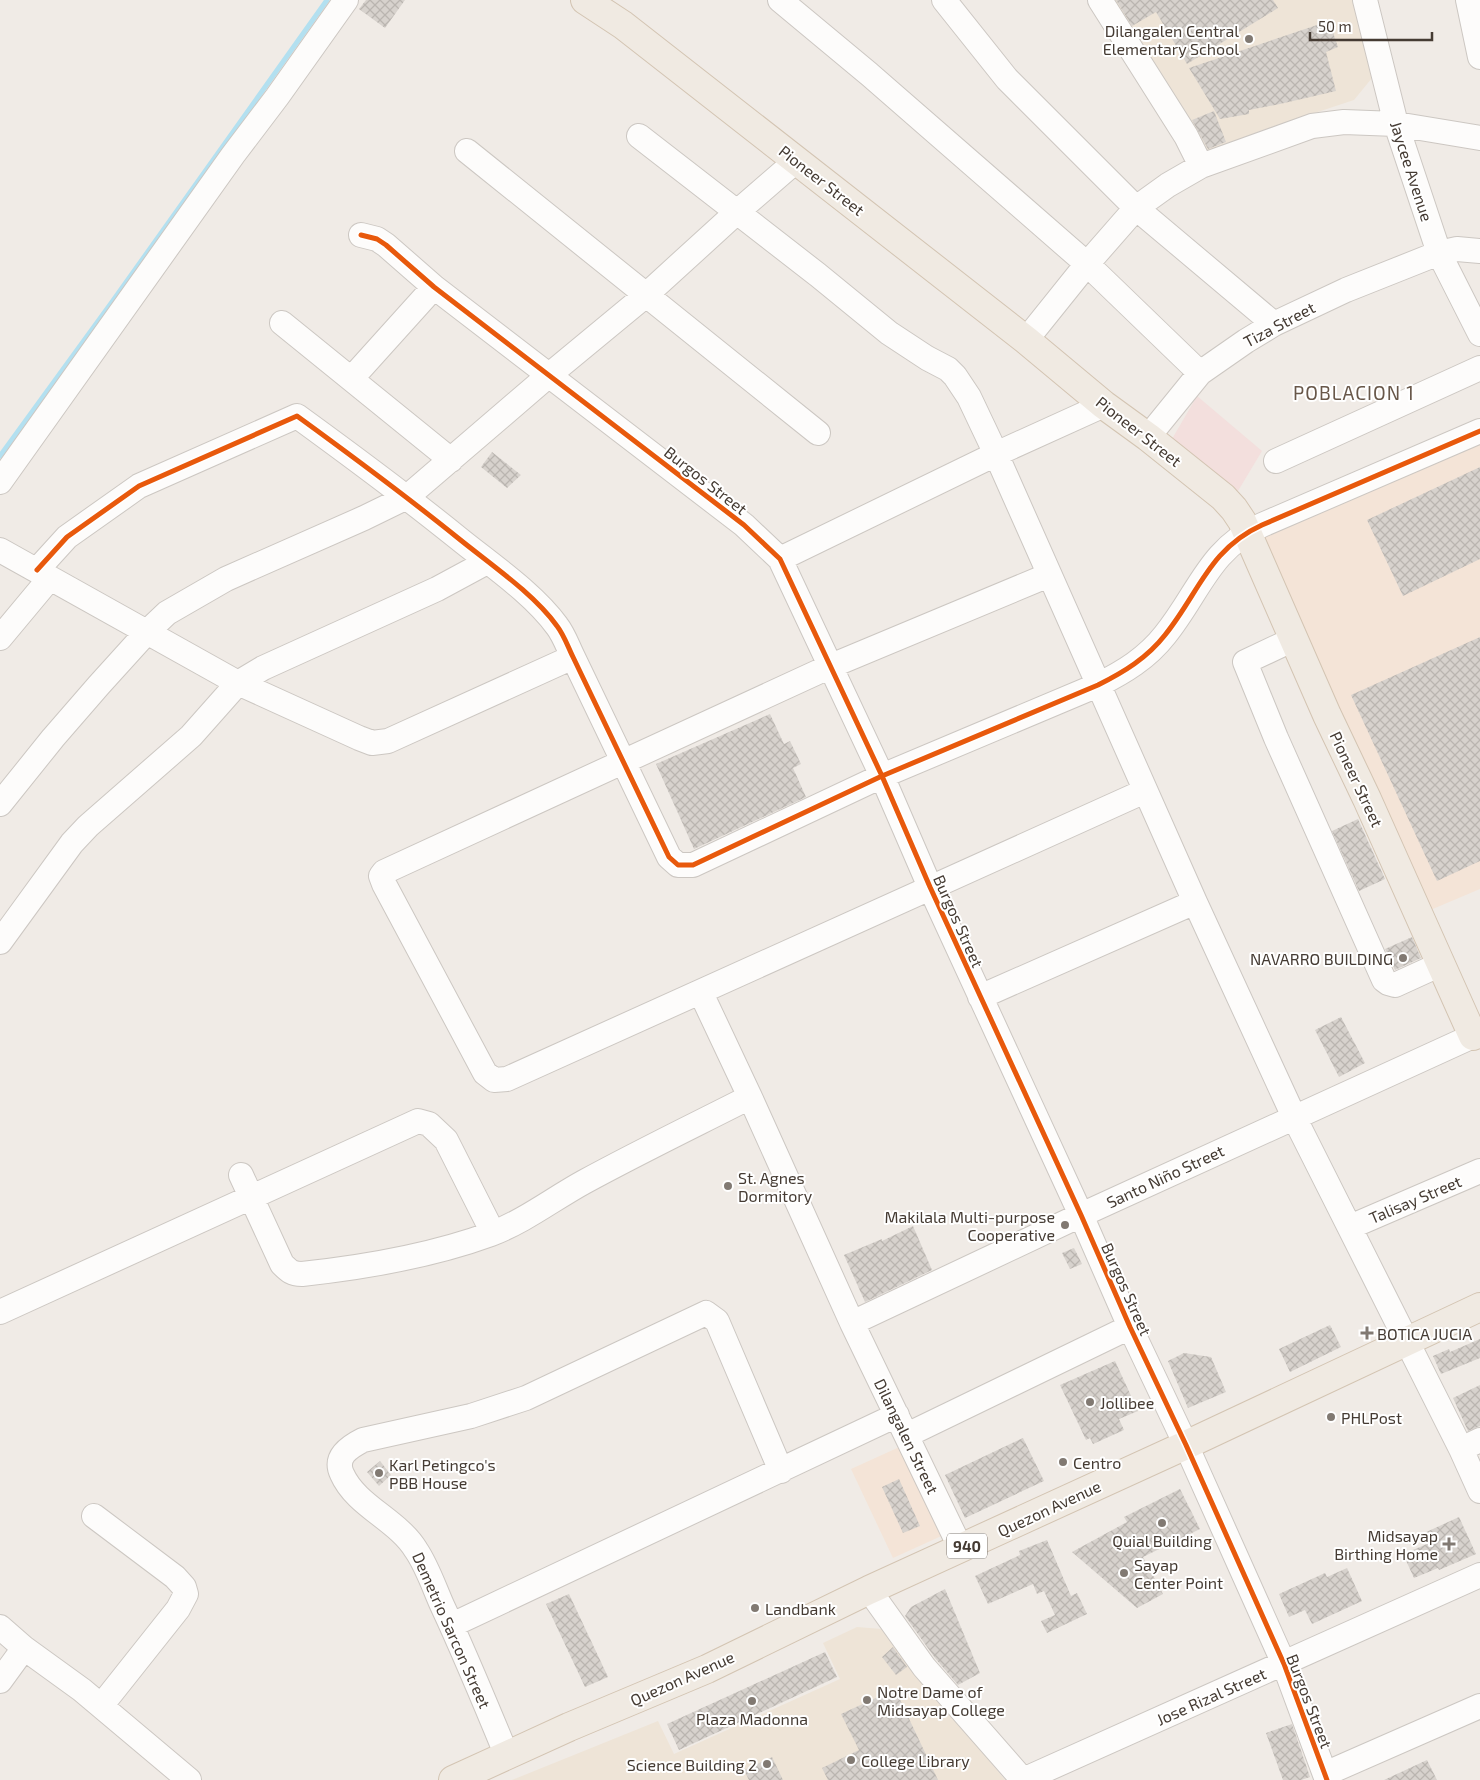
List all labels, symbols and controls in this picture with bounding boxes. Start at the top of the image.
scale bar [1310,10,1432,42]
text: 50 m [1318,17,1352,35]
place label: Dilangalen Central Elementary School [1103,21,1239,58]
marker: Dilangalen Central Elementary School [1243,33,1255,45]
street label: Jaycee Avenue [1387,118,1437,224]
street label: Pioneer Street [776,141,868,219]
street label: Tiza Street [1240,297,1318,351]
district label: POBLACION 1 [1293,381,1415,404]
street label: Pioneer Street [1093,392,1185,470]
street label: Burgos Street [661,442,751,518]
street label: Pioneer Street [1327,728,1387,830]
street label: Burgos Street [930,872,988,970]
place label: NAVARRO BUILDING [1250,949,1393,968]
marker: NAVARRO BUILDING [1397,952,1409,964]
street label: Santo Niño Street [1103,1140,1227,1212]
place label: St. Agnes Dormitory [738,1168,813,1205]
street label: Talisay Street [1366,1171,1464,1227]
marker: St. Agnes Dormitory [722,1180,734,1192]
place label: Makilala Multi-purpose Cooperative [884,1207,1055,1244]
marker: Makilala Multi-purpose Cooperative [1059,1219,1071,1231]
street label: Burgos Street [1098,1240,1156,1338]
place label: BOTICA JUCIA [1377,1324,1472,1343]
marker: BOTICA JUCIA [1361,1327,1373,1339]
street label: Dilangalen Street [871,1375,943,1497]
place label: Jollibee [1100,1393,1154,1412]
marker: Jollibee [1084,1396,1096,1408]
place label: PHLPost [1341,1408,1402,1427]
marker: PHLPost [1325,1411,1337,1423]
place label: Centro [1073,1453,1121,1472]
place label: Karl Petingco's PBB House [389,1455,496,1492]
marker: Centro [1057,1456,1069,1468]
marker: Karl Petingco's PBB House [373,1467,385,1479]
street label: Quezon Avenue [994,1476,1104,1541]
marker: Quial Building [1156,1517,1168,1529]
place label: Midsayap Birthing Home [1334,1526,1438,1563]
place label: Quial Building [1112,1531,1212,1551]
road number: 940 [947,1534,987,1558]
marker: Midsayap Birthing Home [1442,1537,1456,1551]
street label: Demetrio Sarcon Street [409,1549,495,1711]
place label: Sayap Center Point [1134,1555,1223,1592]
marker: Sayap Center Point [1118,1567,1130,1579]
place label: Landbank [765,1599,836,1618]
marker: Landbank [749,1602,761,1614]
street label: Quezon Avenue [627,1647,737,1710]
street label: Burgos Street [1283,1651,1337,1751]
street label: Jose Rizal Street [1153,1663,1269,1729]
place label: Notre Dame of Midsayap College [877,1682,1005,1719]
marker: Notre Dame of Midsayap College [861,1694,873,1706]
marker: Plaza Madonna [746,1695,758,1707]
place label: Plaza Madonna [696,1709,808,1728]
place label: College Library [861,1751,970,1770]
marker: College Library [845,1754,857,1766]
place label: Science Building 2 [627,1755,757,1774]
marker: Science Building 2 [761,1758,773,1770]

